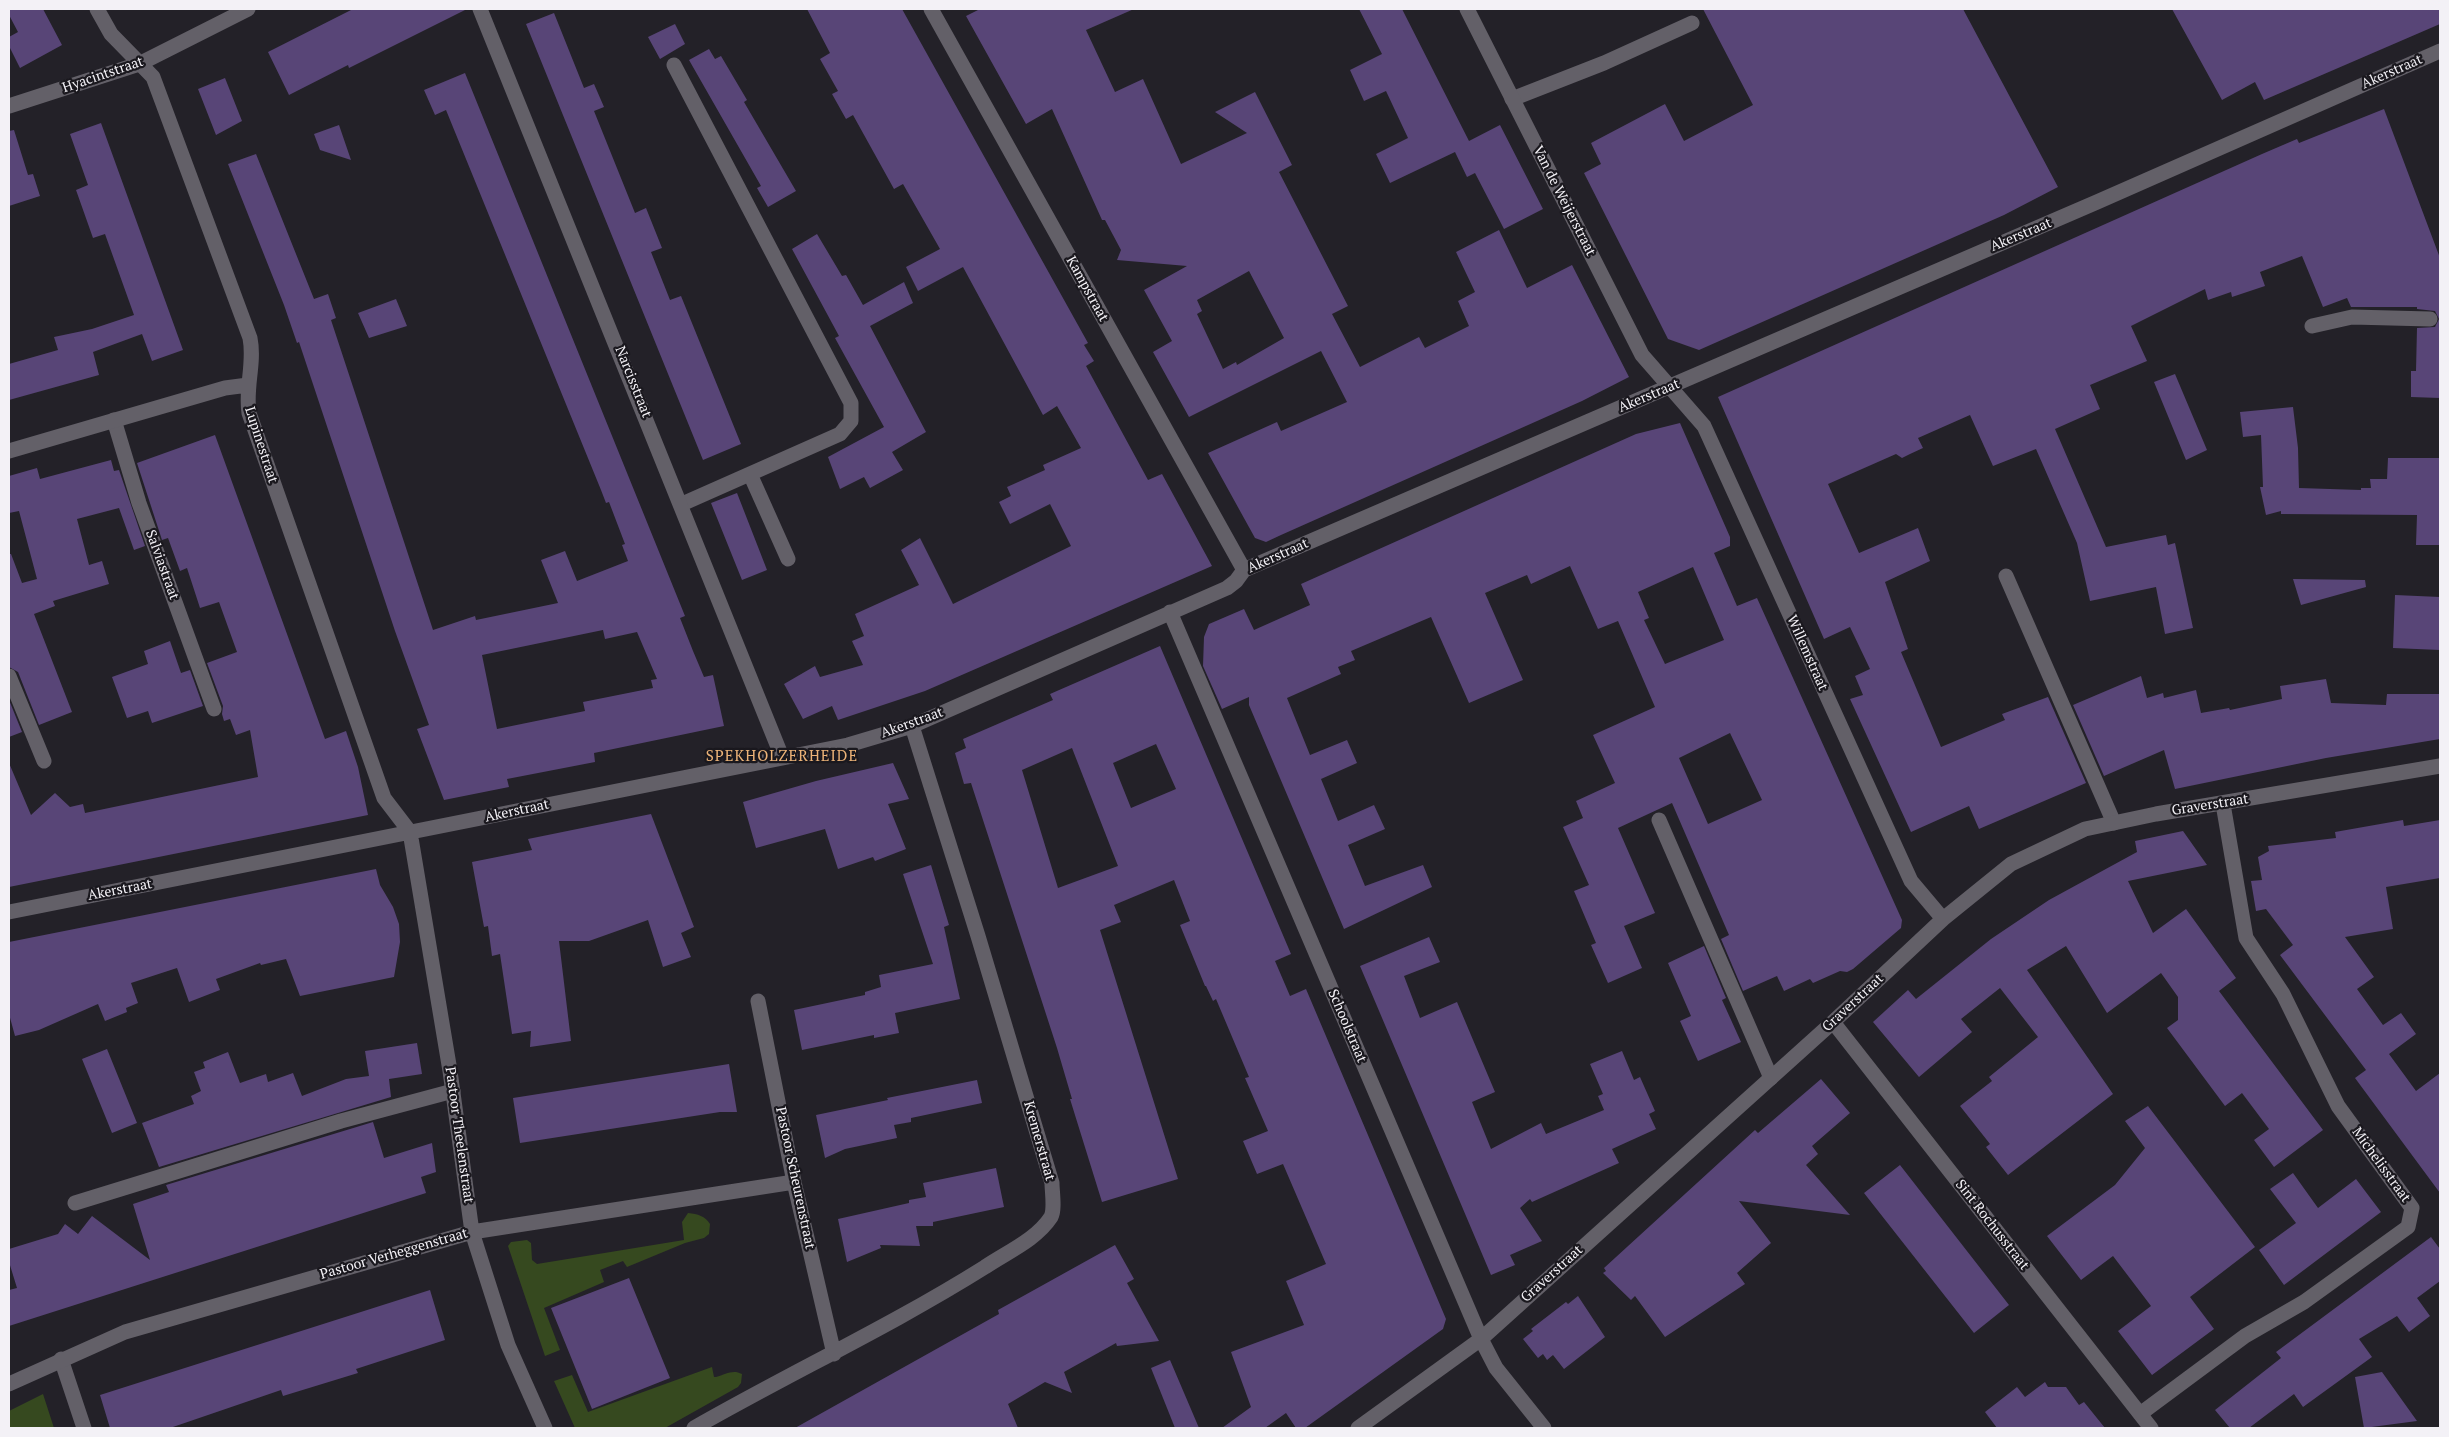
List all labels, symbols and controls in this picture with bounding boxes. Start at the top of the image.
street label: Akerstraat [2359,51,2425,93]
street label: Hyacintstraat [60,53,146,97]
street label: Van de Weijerstraat [1529,143,1599,259]
street label: Akerstraat [1988,215,2054,255]
street label: Kampstraat [1062,253,1112,325]
street label: Narcisstraat [611,344,655,420]
street label: Akerstraat [1616,376,1682,416]
street label: Lupinestraat [241,405,281,485]
street label: Salviastraat [142,528,182,602]
street label: Akerstraat [1245,535,1311,577]
street label: Willemstraat [1783,613,1831,693]
street label: Akerstraat [879,704,945,742]
district label: SPEKHOLZERHEIDE [704,748,860,766]
street label: Graverstraat [2171,791,2249,819]
street label: Akerstraat [483,796,551,826]
street label: Akerstraat [86,876,154,904]
street label: Graverstraat [1819,970,1887,1036]
street label: Schoolstraat [1324,987,1370,1065]
street label: Pastoor Theelenstraat [441,1066,477,1204]
street label: Kremerstraat [1020,1099,1058,1183]
street label: Pastoor Scheurenstraat [772,1105,818,1251]
street label: Michelisstraat [2348,1124,2414,1206]
street label: Sint Rochusstraat [1952,1177,2032,1273]
street label: Pastoor Verheggenstraat [318,1225,470,1283]
street label: Graverstraat [1518,1242,1586,1306]

